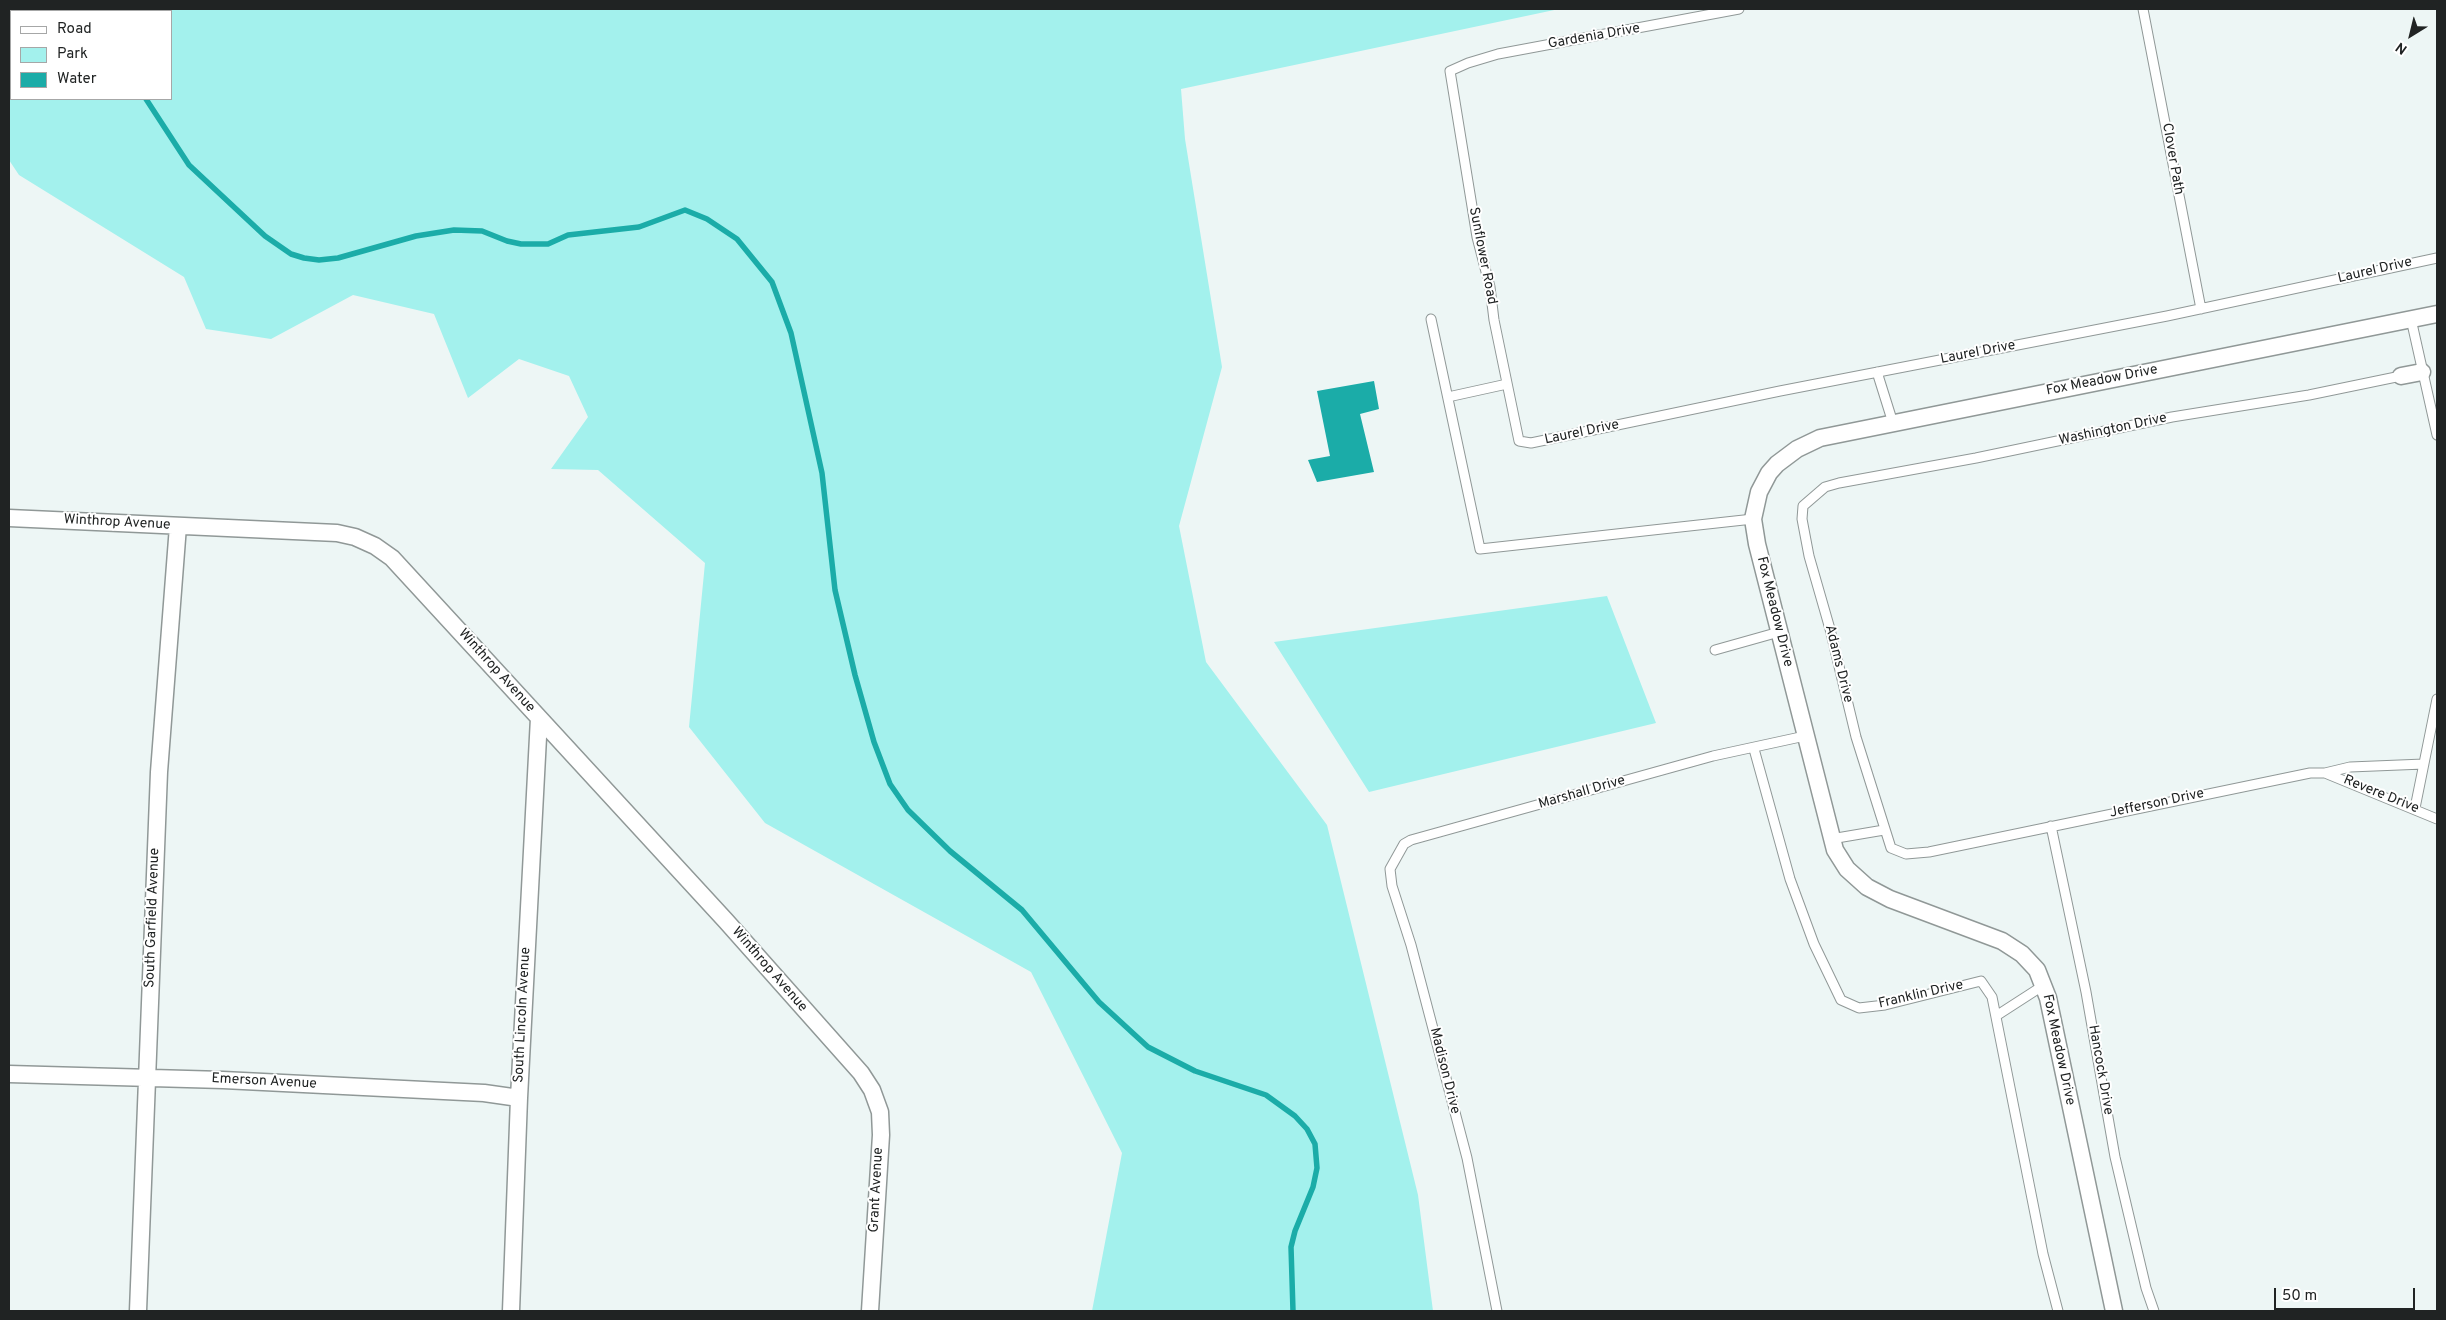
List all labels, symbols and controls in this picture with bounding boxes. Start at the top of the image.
legend [10,10,172,100]
north arrow [2386,10,2436,60]
text: Road [57,20,92,39]
street label: Gardenia Drive [1547,21,1641,53]
text: N [2393,38,2411,57]
text: Park [57,45,88,64]
text: Water [57,70,96,89]
street label: Clover Path [2157,122,2187,196]
street label: Sunflower Road [1464,206,1500,306]
street label: Laurel Drive [2336,254,2414,288]
street label: Laurel Drive [1939,338,2017,368]
street label: Fox Meadow Drive [2045,362,2159,400]
street label: Washington Drive [2057,410,2169,450]
street label: Laurel Drive [1543,417,1621,449]
street label: Winthrop Avenue [63,512,171,534]
street label: Fox Meadow Drive [1752,555,1796,669]
street label: Adams Drive [1820,623,1856,705]
street label: Winthrop Avenue [454,626,538,716]
street label: Revere Drive [2341,772,2421,818]
street label: Marshall Drive [1537,773,1627,813]
street label: Jefferson Drive [2108,786,2206,822]
street label: South Garfield Avenue [142,848,164,988]
street label: Winthrop Avenue [728,924,810,1016]
street label: South Lincoln Avenue [511,947,535,1083]
street label: Franklin Drive [1877,977,1965,1013]
street label: Fox Meadow Drive [2038,993,2078,1107]
street label: Hancock Drive [2084,1024,2116,1116]
street label: Madison Drive [1425,1026,1463,1116]
street label: Emerson Avenue [211,1071,317,1093]
street label: Grant Avenue [866,1147,888,1233]
scale bar [2276,1278,2417,1310]
text: 50 m [2282,1287,2317,1306]

